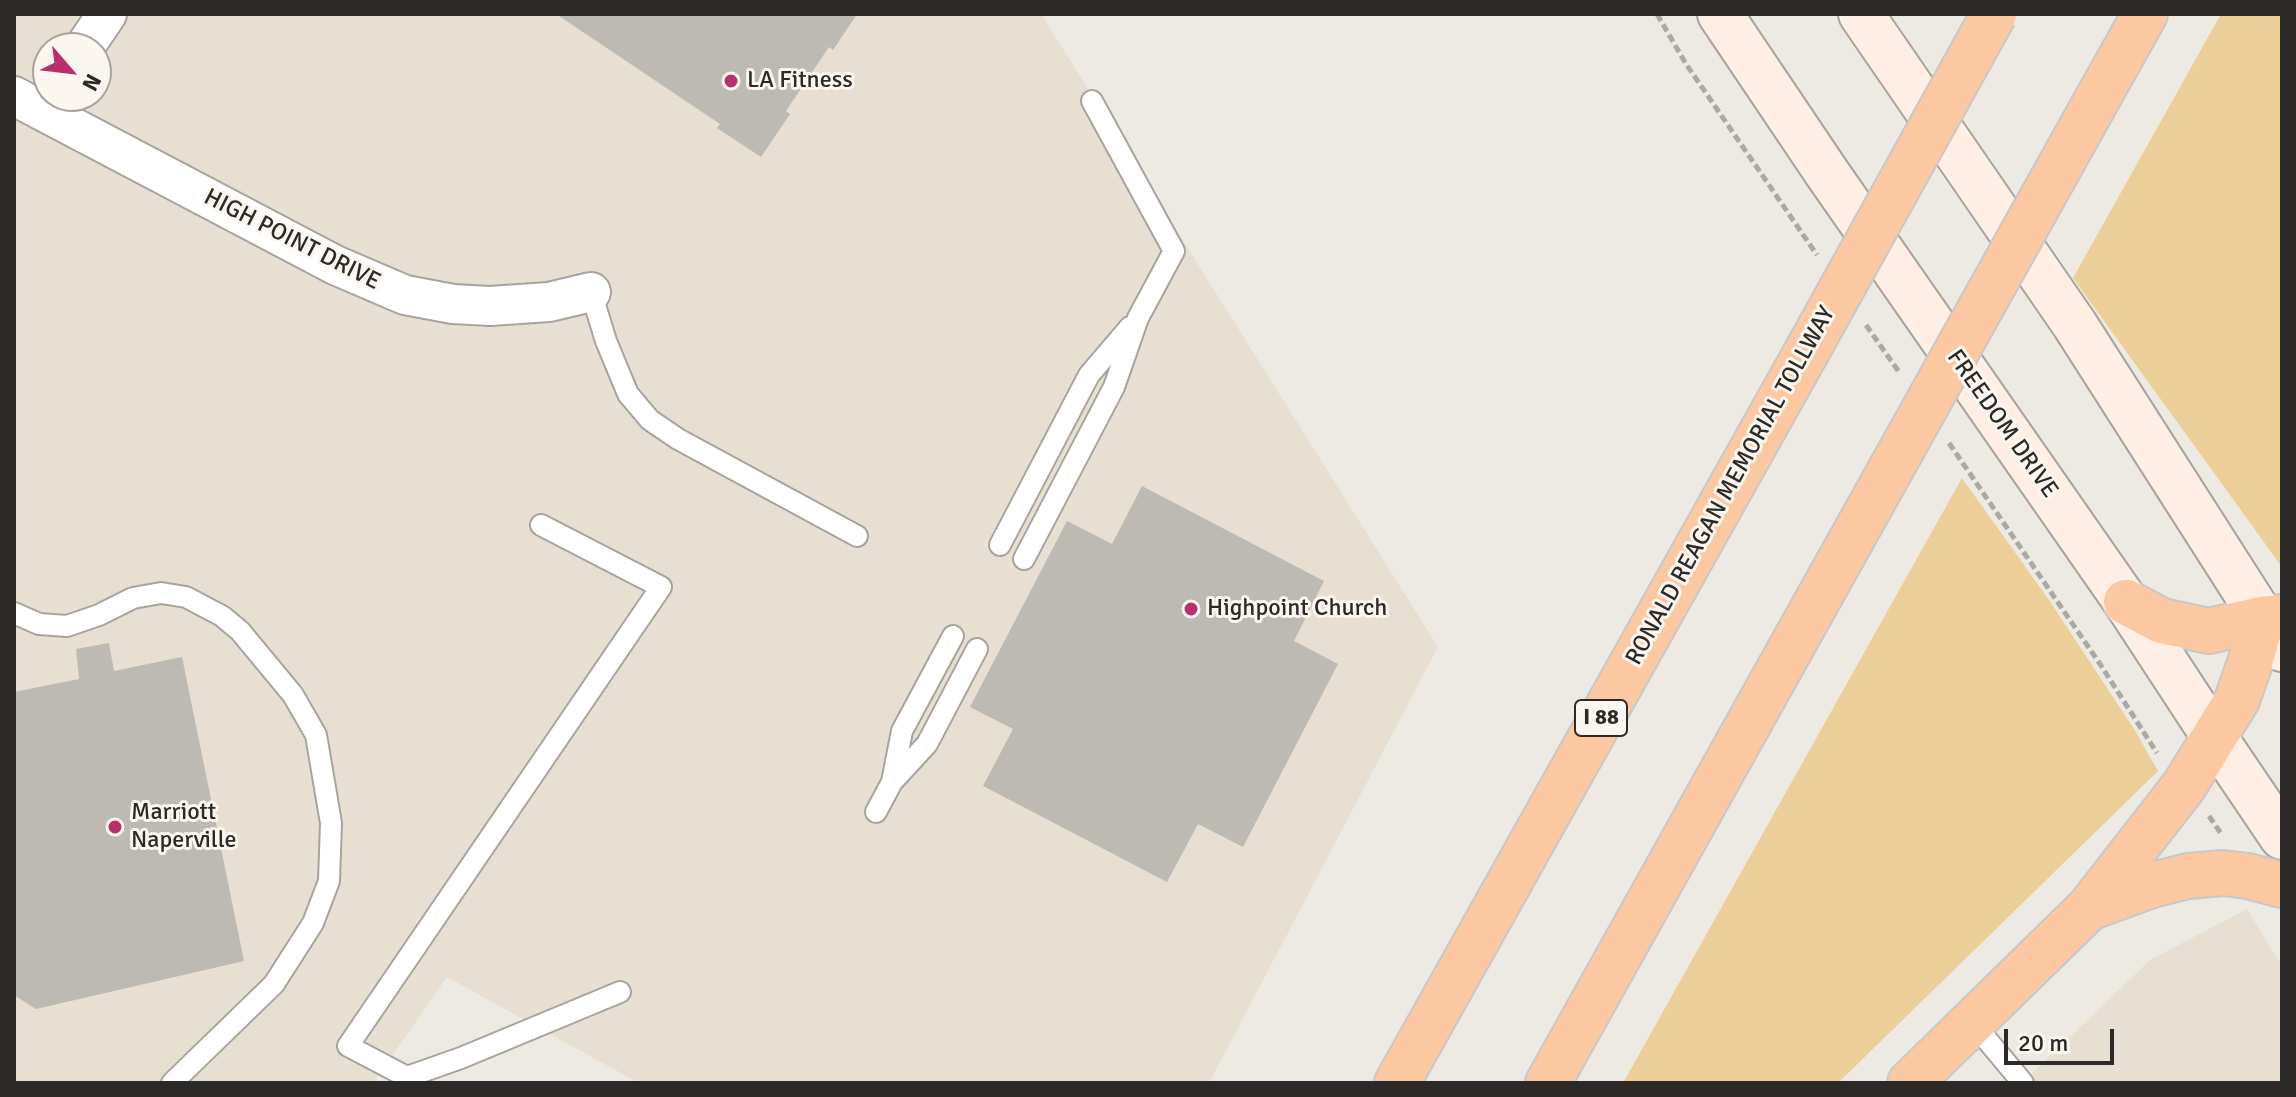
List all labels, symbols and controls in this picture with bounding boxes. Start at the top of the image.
north arrow [32,32,112,112]
place label: LA Fitness [747,67,853,95]
text: N [76,69,107,96]
marker: LA Fitness [722,72,740,90]
street label: HIGH POINT DRIVE [199,183,385,297]
street label: RONALD REAGAN MEMORIAL TOLLWAY [1620,302,1842,670]
street label: FREEDOM DRIVE [1940,344,2064,504]
place label: Highpoint Church [1207,595,1387,623]
marker: Highpoint Church [1182,600,1200,618]
road number: I 88 [1575,700,1627,736]
place label: Marriott Naperville [131,799,236,855]
marker: Marriott Naperville [106,818,124,836]
scale bar [2008,1013,2118,1063]
text: 20 m [2018,1028,2068,1058]

